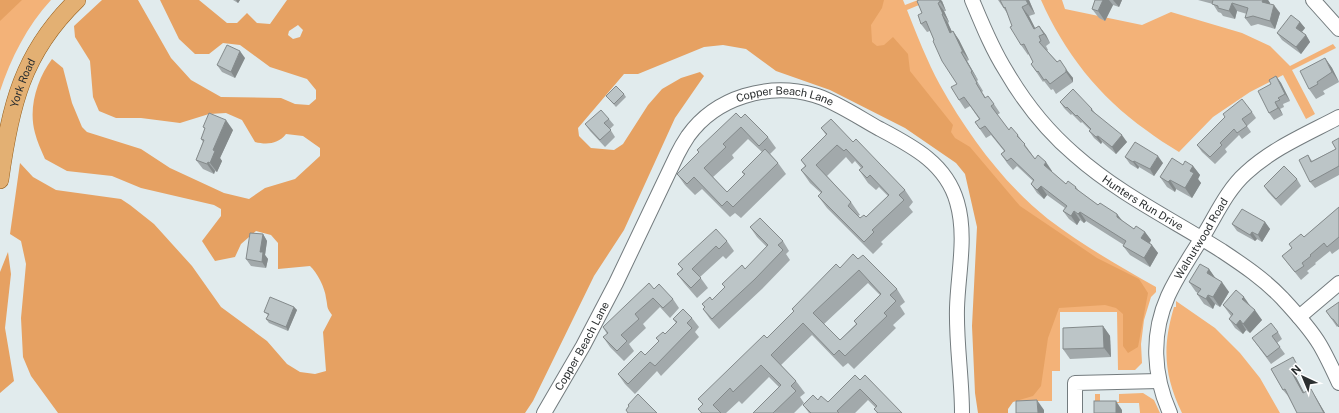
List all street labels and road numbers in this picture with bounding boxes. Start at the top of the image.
street label: York Road [8,56,37,109]
street label: Copper Beach Lane [734,84,836,108]
street label: Hunters Run Drive [1100,173,1185,232]
street label: Walnutwood Road [1172,196,1230,281]
street label: Copper Beach Lane [552,300,611,393]

